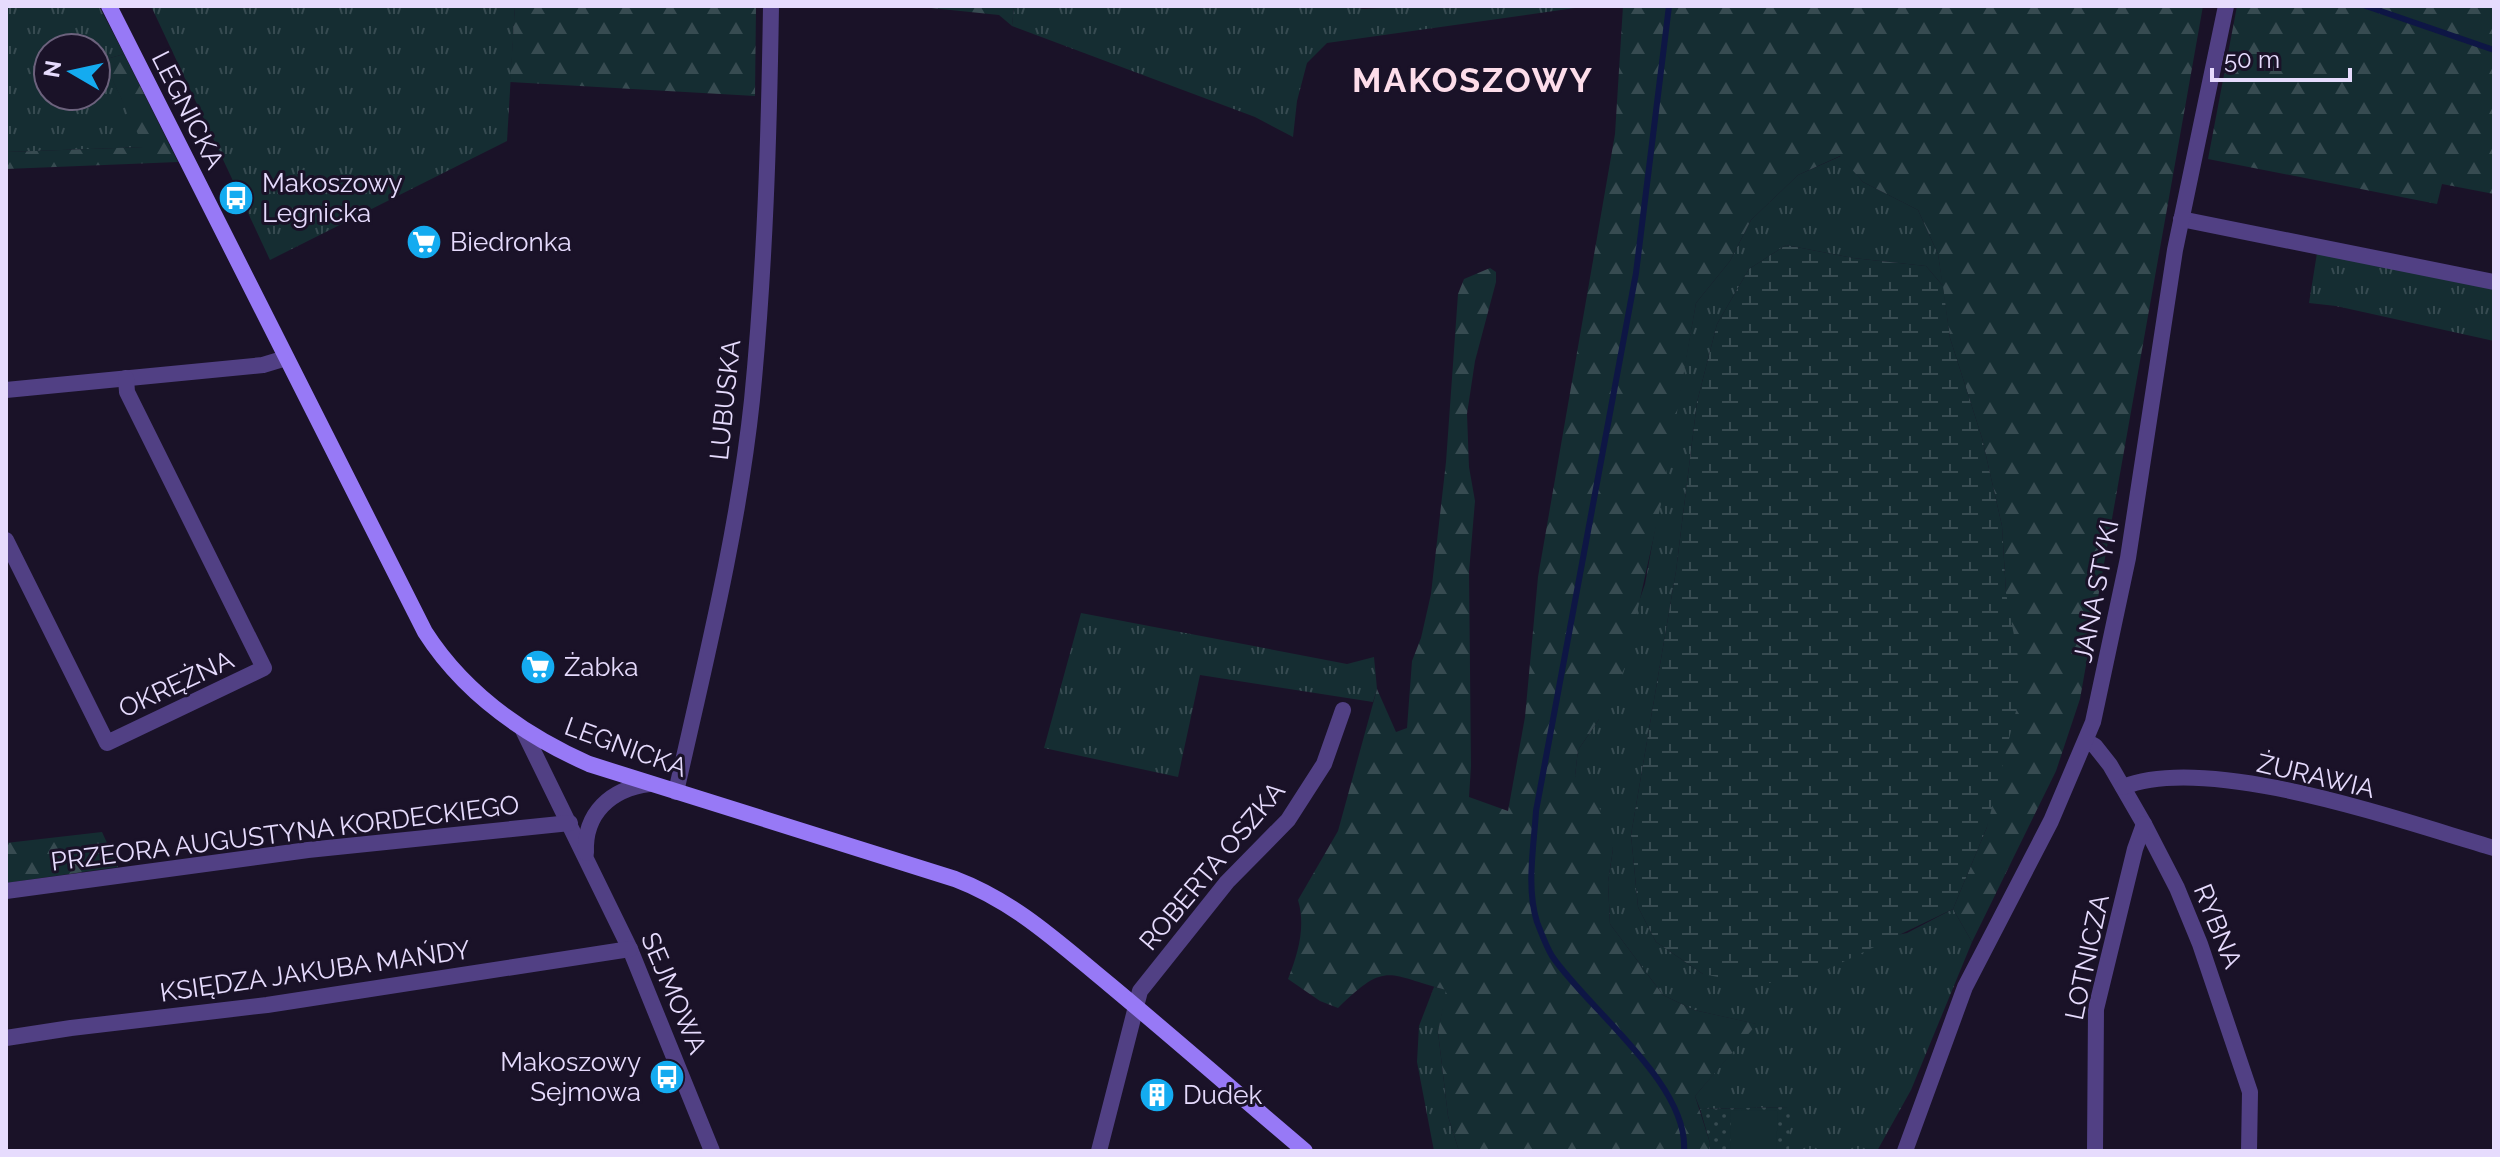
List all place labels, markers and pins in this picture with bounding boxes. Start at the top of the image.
place label: Makoszowy Legnicka [262,168,403,228]
bus stop icon: Makoszowy Legnicka [217,179,255,217]
supermarket icon: Biedronka [405,223,443,261]
place label: Biedronka [450,227,572,257]
supermarket icon: Żabka [519,648,557,686]
place label: Żabka [564,652,638,682]
place label: Makoszowy Sejmowa [500,1047,641,1107]
bus stop icon: Makoszowy Sejmowa [648,1058,686,1096]
building icon: Dudek [1138,1076,1176,1114]
place label: Dudek [1183,1080,1262,1110]

